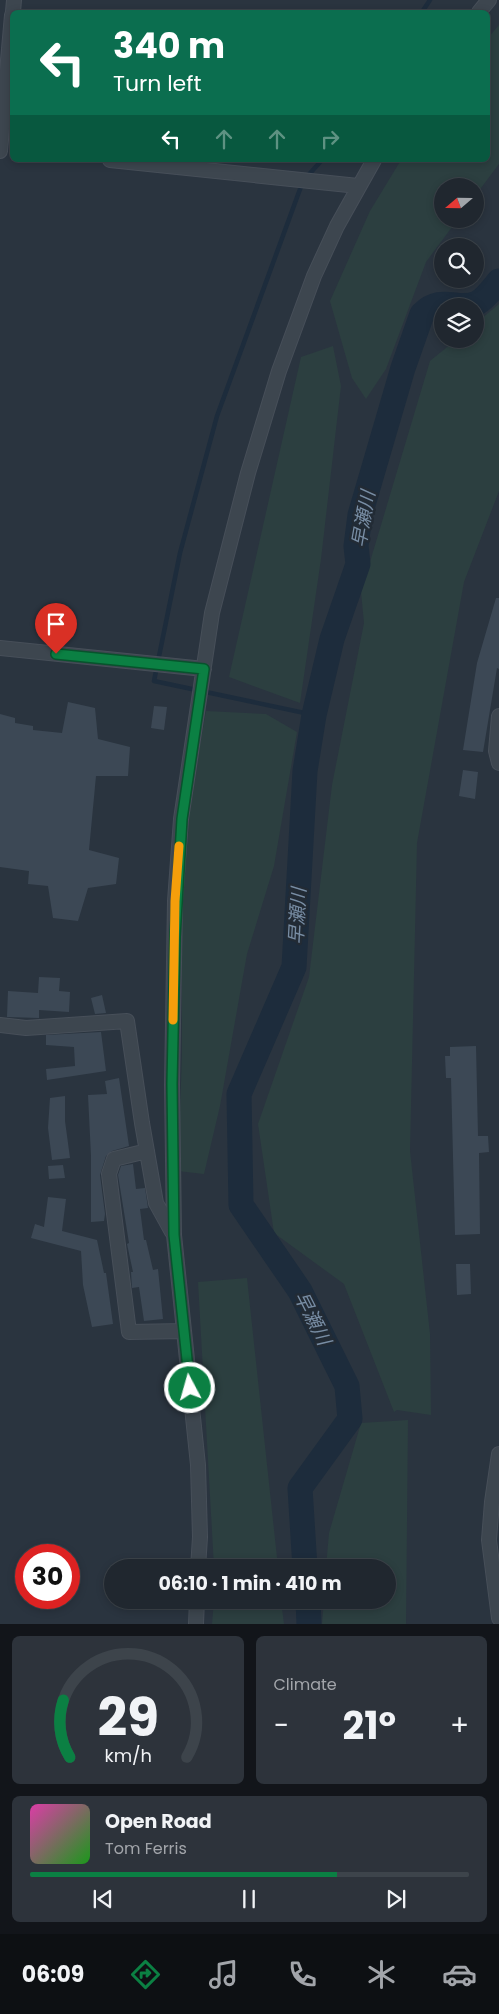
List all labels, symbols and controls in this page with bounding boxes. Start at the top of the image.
text: 340 m [113,21,225,70]
icon: left [30,30,95,95]
text: Turn left [113,68,201,99]
icon: left [157,125,185,153]
icon: ahead [210,125,238,153]
icon: ahead [263,125,291,153]
icon: right [316,125,344,153]
north arrow [434,178,484,228]
map controls [434,178,484,348]
button: search [434,238,484,288]
button: layers [434,298,484,348]
water label: 早瀬川 [345,487,382,550]
pin [35,603,77,654]
icon: arrive [42,610,70,638]
water label: 早瀬川 [283,885,313,945]
water label: 早瀬川 [288,1287,338,1352]
position arrow [163,1361,215,1413]
speed limit sign: 30 [15,1544,80,1609]
text: 06:10 · 1 min · 410 m [158,1570,342,1597]
text: Climate [274,1673,337,1696]
text: 29 [97,1681,159,1754]
text: 21° [343,1699,396,1752]
text: − [274,1706,289,1745]
text: + [450,1706,469,1745]
text: km/h [104,1743,152,1768]
text: Open Road [105,1808,212,1835]
text: Tom Ferris [105,1837,187,1860]
icon: previous [89,1885,117,1913]
icon: pause [235,1885,263,1913]
icon: next [382,1885,410,1913]
icon: directions [128,1957,163,1992]
icon: music [206,1957,241,1992]
icon: phone [285,1957,320,1992]
icon: climate [364,1957,399,1992]
icon: car [442,1957,477,1992]
text: 06:09 [22,1959,84,1990]

